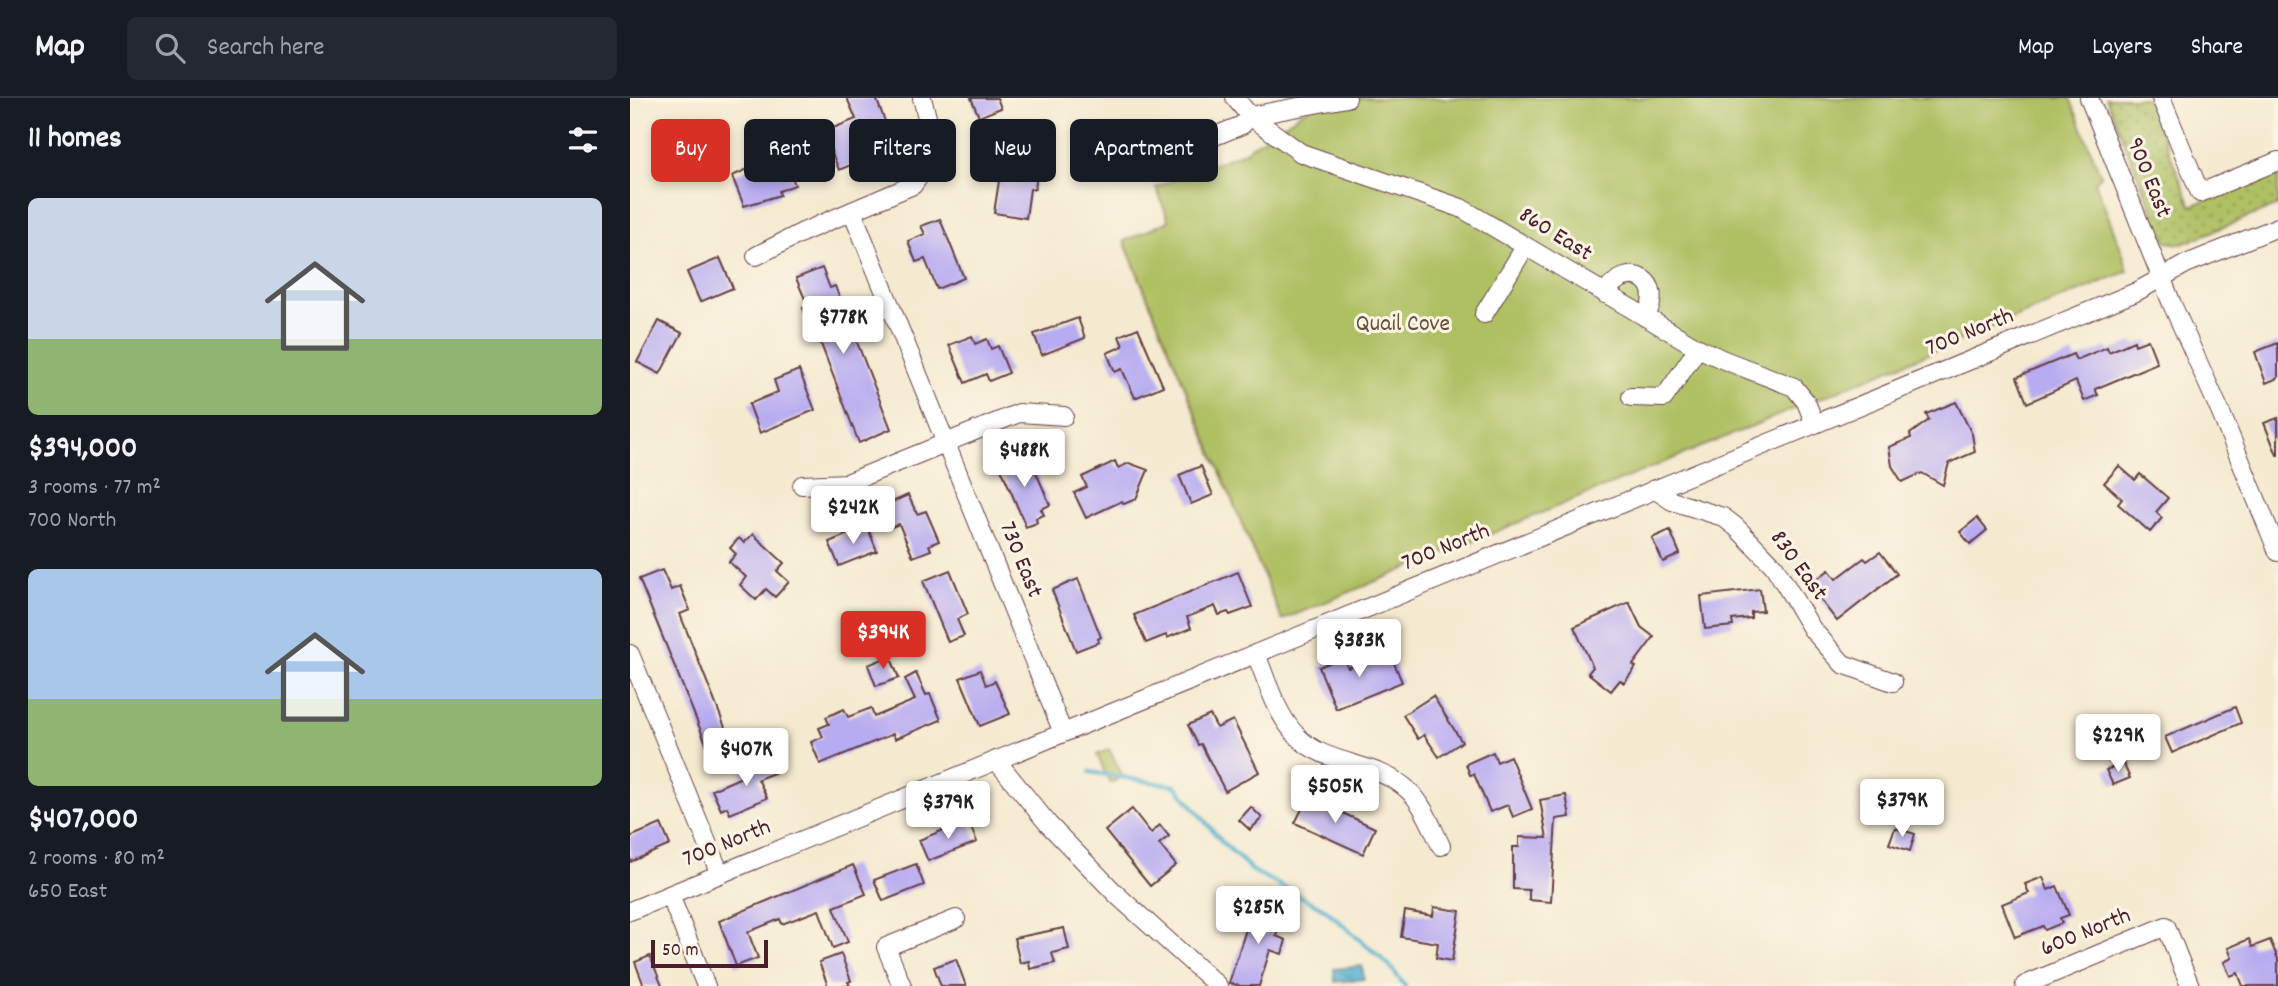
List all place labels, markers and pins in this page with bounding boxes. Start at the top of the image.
pin: $778K [794,296,892,356]
pin: $488K [975,430,1073,489]
pin: $242K [804,486,902,546]
pin: $394K [834,612,932,671]
pin: $383K [1310,620,1408,679]
pin: $229K [2069,714,2167,774]
pin: $407K [697,728,795,788]
pin: $505K [1286,766,1384,825]
pin: $379K [1853,780,1951,839]
pin: $379K [899,782,997,841]
pin: $285K [1209,886,1307,946]

